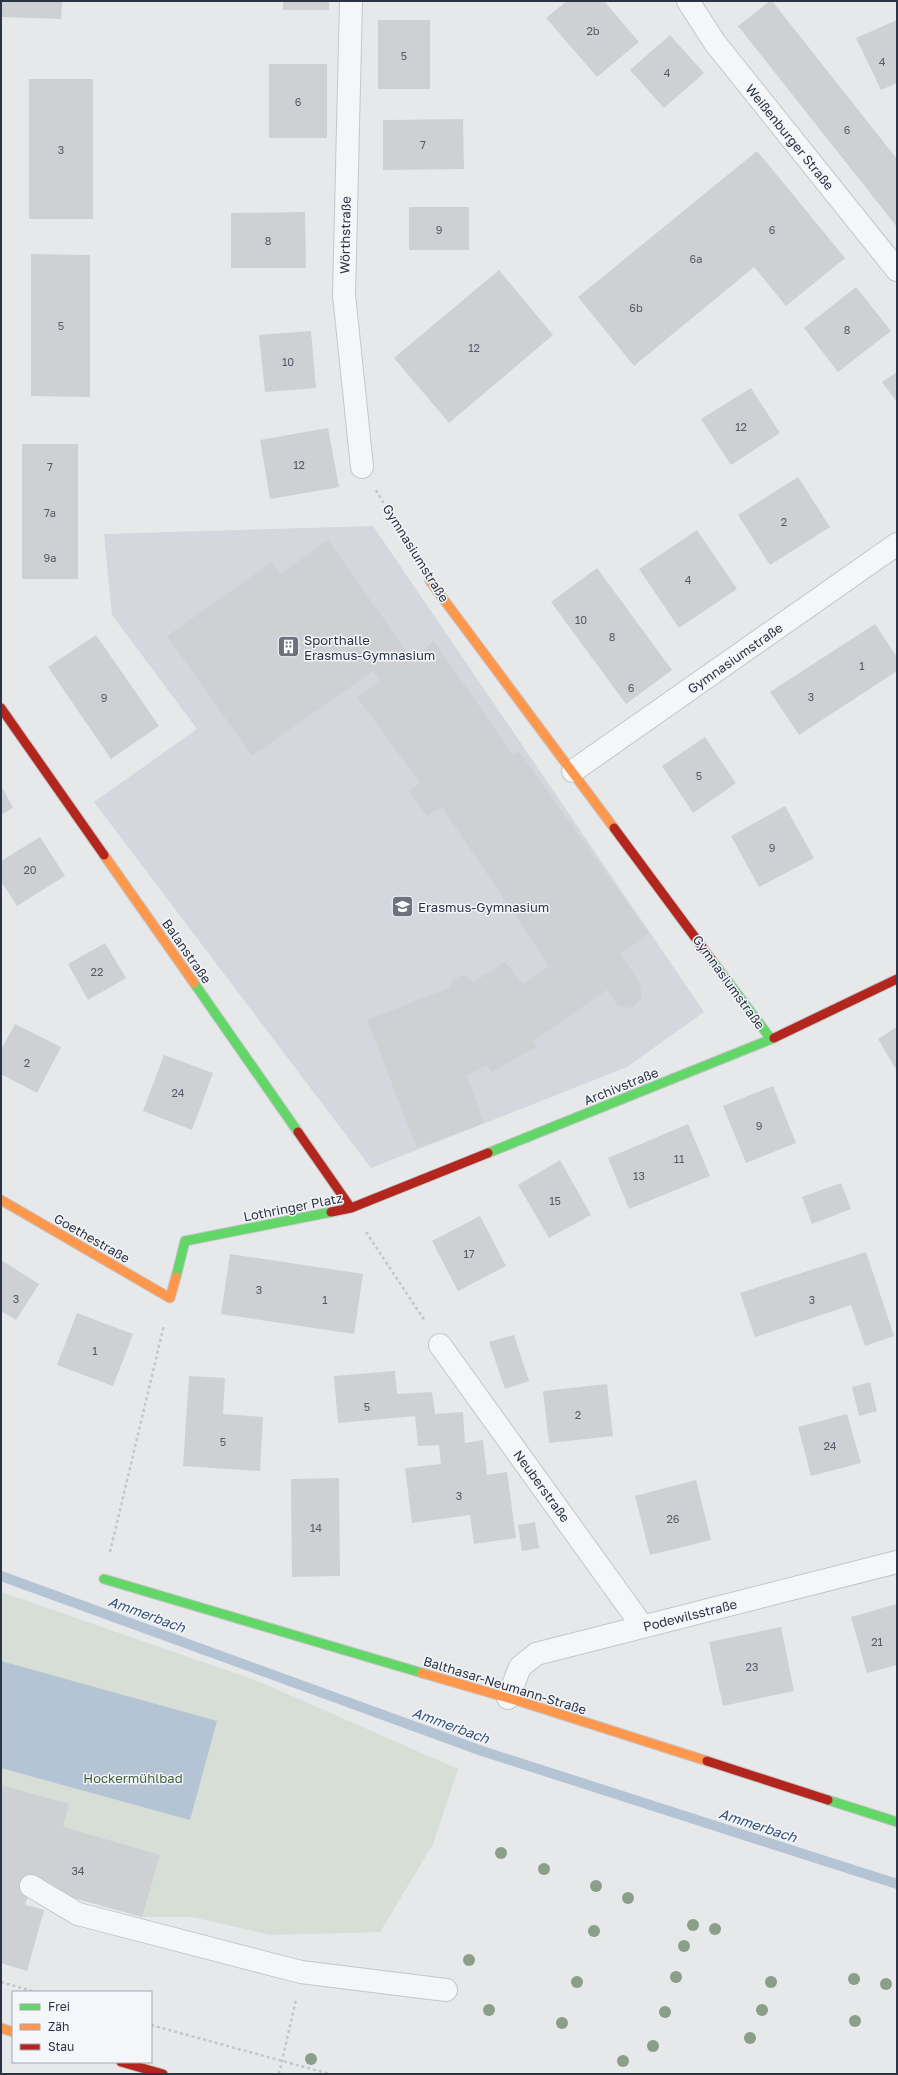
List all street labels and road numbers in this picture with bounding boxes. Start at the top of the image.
street label: Weißenburger Straße [742,81,838,193]
street label: Wörthstraße [336,196,354,274]
street label: Gymnasiumstraße [379,501,453,605]
street label: Gymnasiumstraße [684,619,786,697]
street label: Balanstraße [159,916,215,986]
street label: Gymnasiumstraße [689,932,769,1032]
street label: Archivstraße [581,1064,661,1108]
street label: Lothringer Platz [242,1189,344,1224]
street label: Goethestraße [51,1210,133,1266]
street label: Neuberstraße [510,1447,574,1525]
street label: Podewilsstraße [641,1596,739,1634]
street label: Balthasar-Neumann-Straße [422,1653,588,1717]

